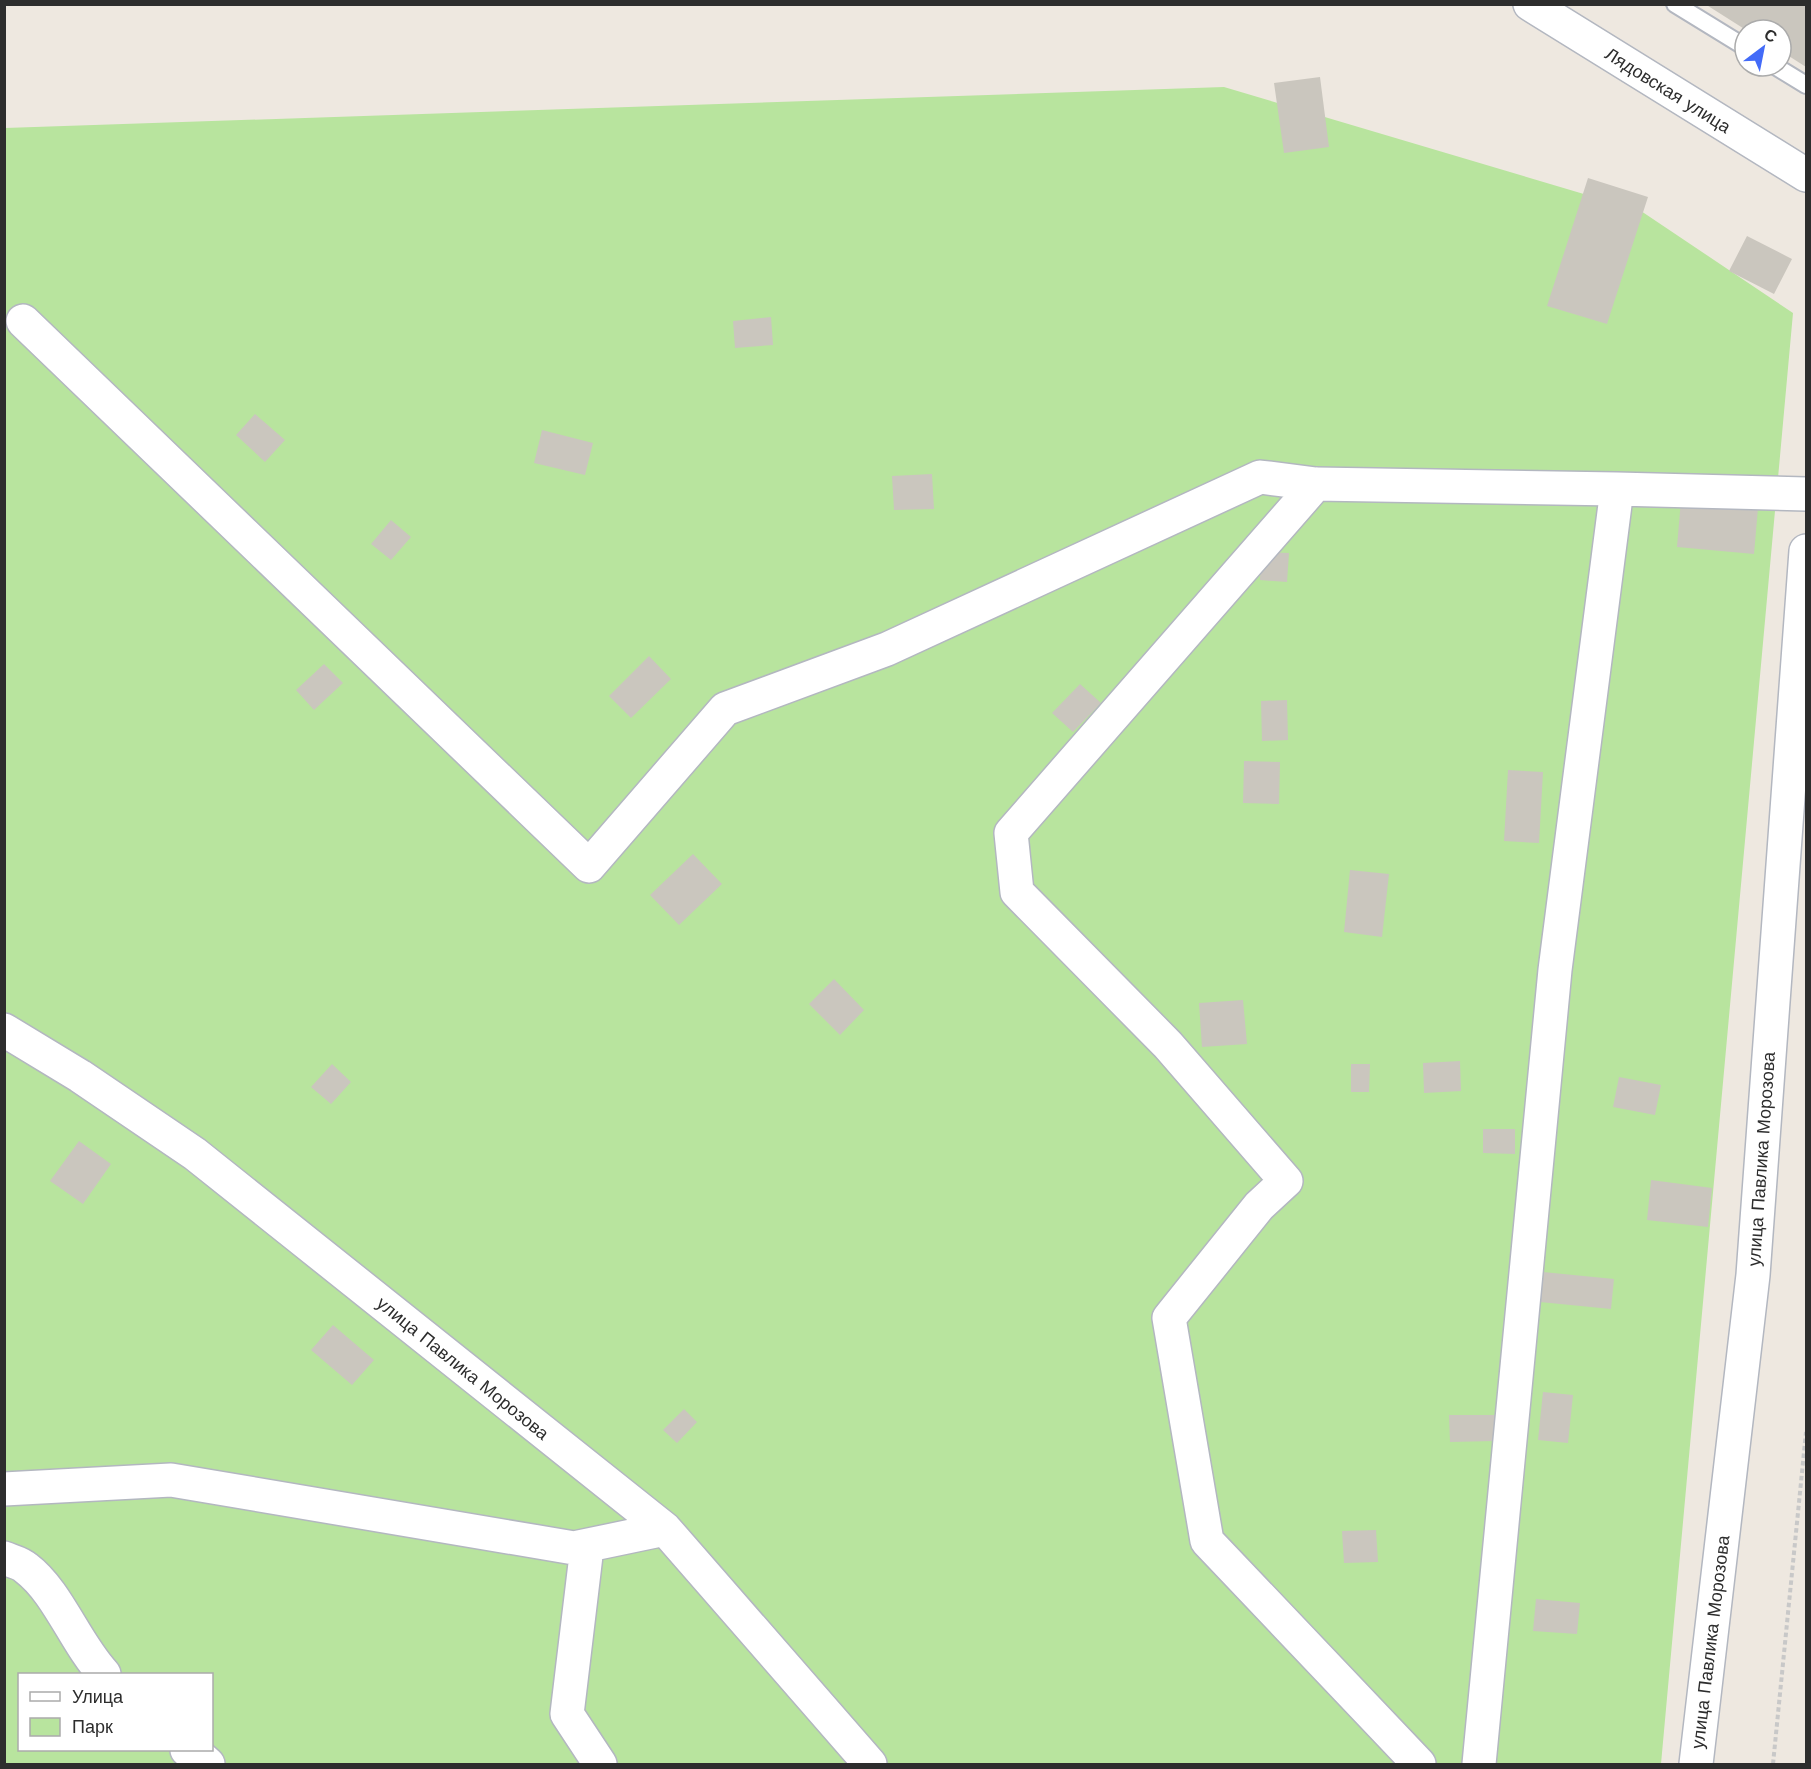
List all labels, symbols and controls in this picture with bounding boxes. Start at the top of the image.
north arrow [1733,18,1793,78]
text: С [1761,25,1781,47]
street label: Лядовская улица [1601,43,1735,138]
street label: улица Павлика Морозова [1743,1050,1779,1267]
street label: улица Павлика Морозова [373,1292,554,1444]
street label: улица Павлика Морозова [1686,1533,1734,1750]
legend [18,1673,213,1751]
text: Улица [72,1686,124,1707]
text: Парк [72,1716,113,1737]

